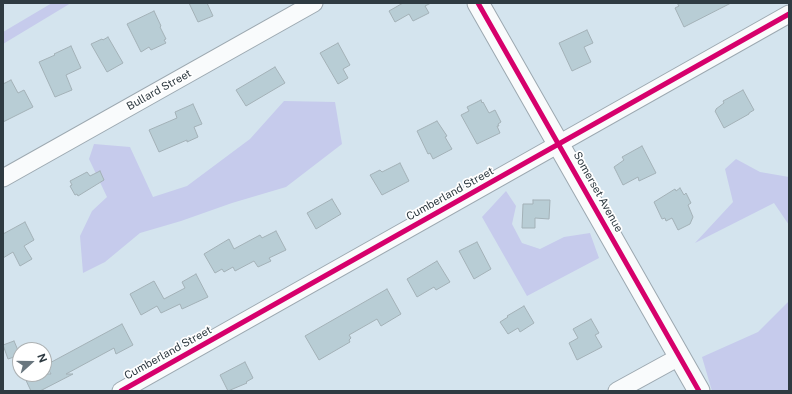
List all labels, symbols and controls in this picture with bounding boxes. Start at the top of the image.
street label: Bullard Street [124,67,194,113]
street label: Somerset Avenue [570,149,626,235]
street label: Cumberland Street [404,165,496,223]
street label: Cumberland Street [122,324,214,382]
north arrow [12,342,52,382]
text: N [35,352,49,364]

